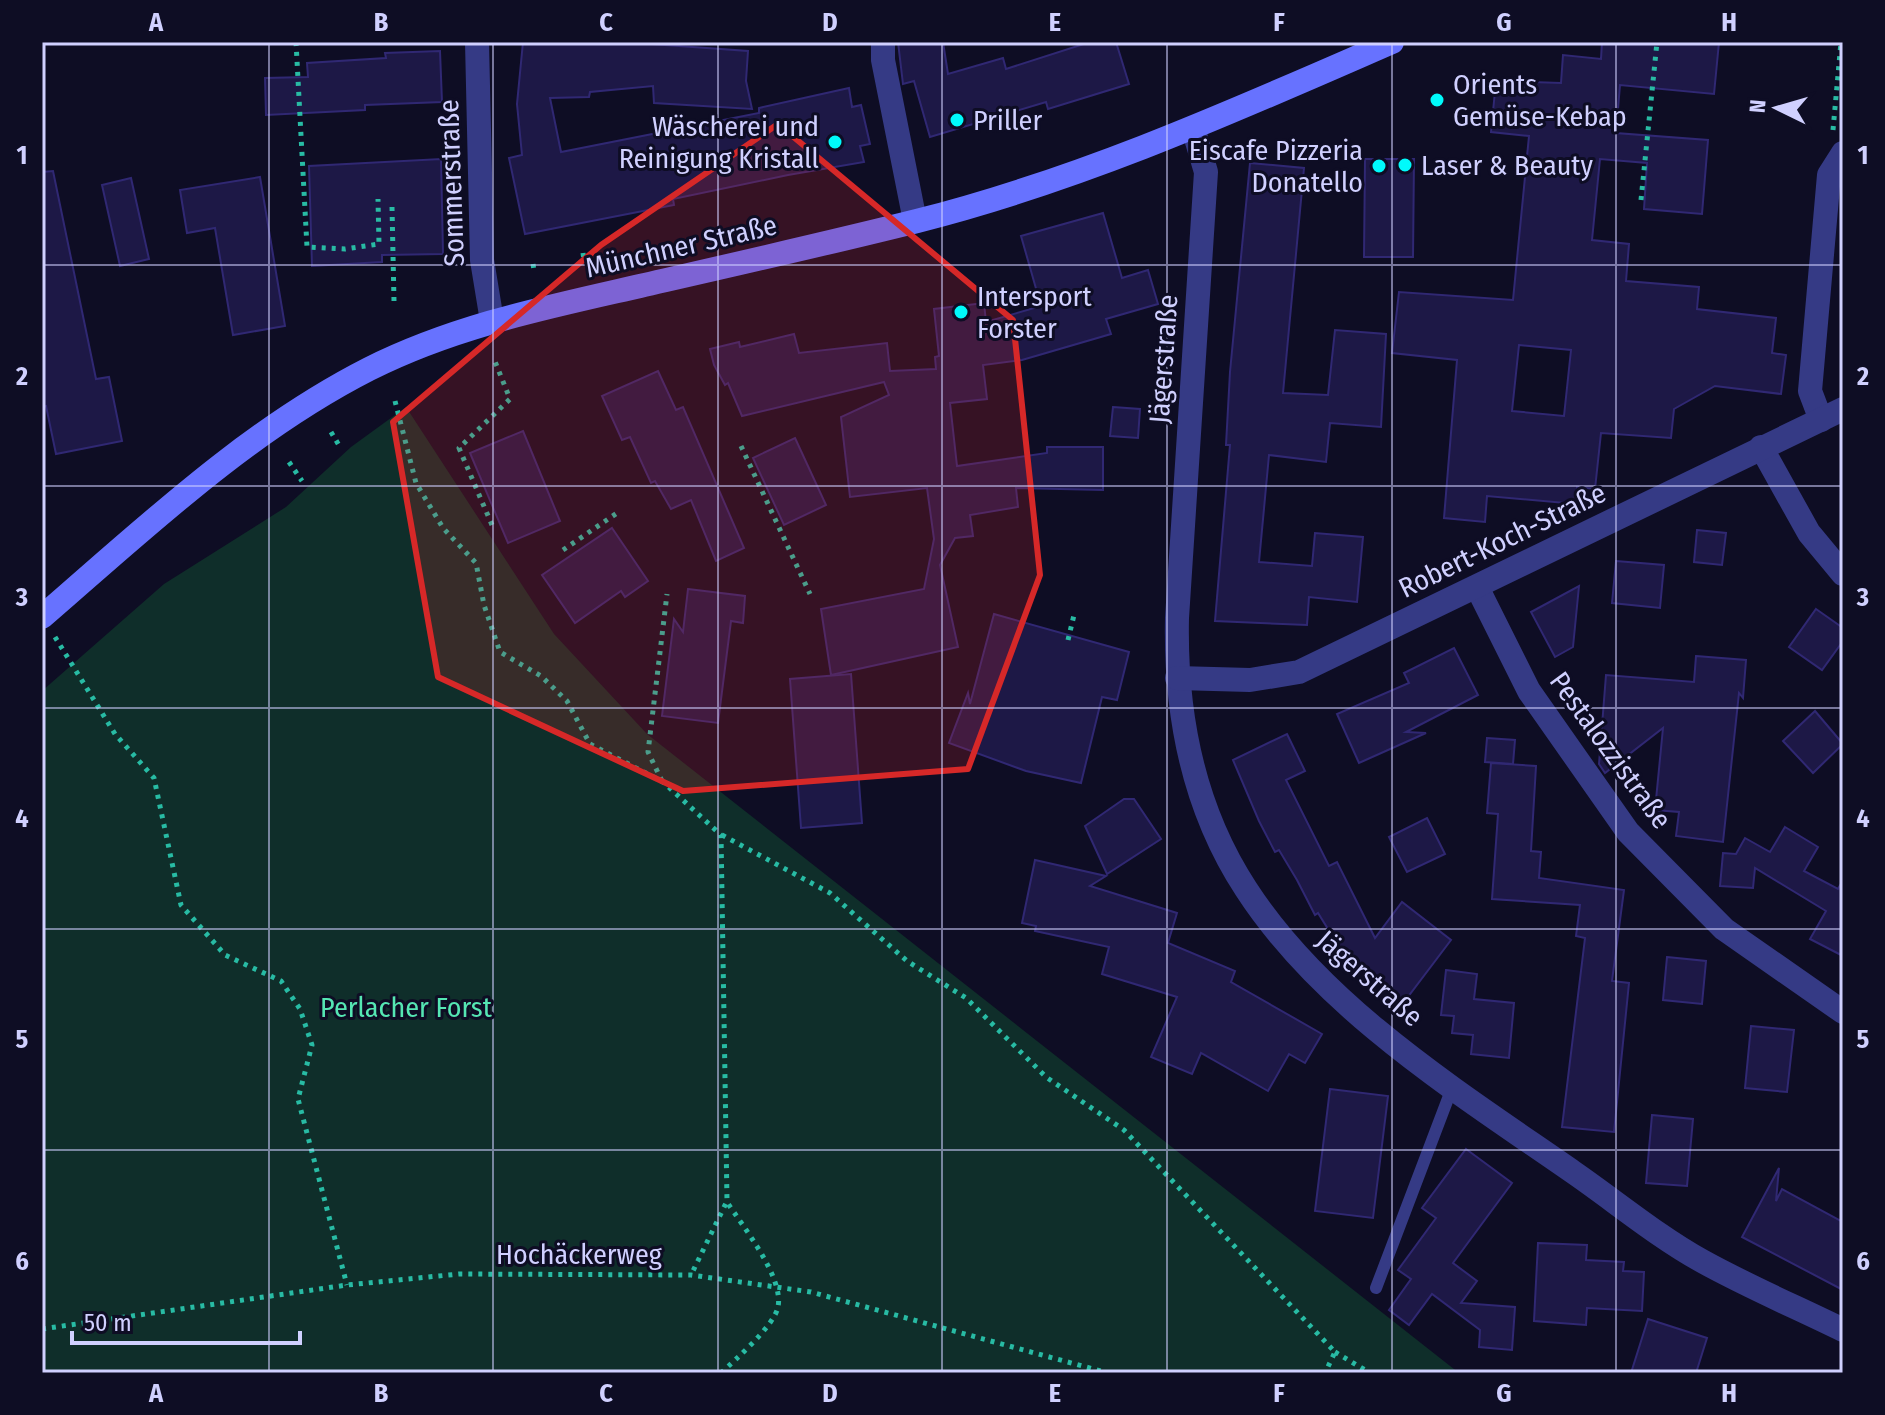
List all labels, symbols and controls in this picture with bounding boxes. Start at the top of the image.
text: A [148,7,164,38]
text: B [374,7,389,38]
text: C [599,7,613,38]
text: D [822,7,838,38]
text: E [1049,7,1061,38]
text: F [1273,7,1285,38]
text: G [1496,7,1512,38]
text: H [1721,7,1737,38]
place label: Orients Gemüse-Kebap [1453,68,1627,133]
north arrow [1737,68,1817,148]
marker: Orients Gemüse-Kebap [1428,91,1446,109]
street label: Sommerstraße [432,99,471,267]
text: N [1744,99,1772,114]
place label: Priller [973,104,1042,137]
place label: Wäscherei und Reinigung Kristall [619,110,819,175]
marker: Priller [948,111,966,129]
marker: Wäscherei und Reinigung Kristall [826,133,844,151]
place label: Eiscafe Pizzeria Donatello [1189,134,1363,199]
text: 1 [17,140,28,171]
text: 1 [1858,140,1869,171]
place label: Laser & Beauty [1421,149,1593,182]
marker: Laser & Beauty [1396,156,1414,174]
marker: Eiscafe Pizzeria Donatello [1370,157,1388,175]
street label: Münchner Straße [582,208,780,285]
place label: Intersport Forster [977,280,1092,345]
street label: Jägerstraße [1143,293,1184,425]
marker: Intersport Forster [952,303,970,321]
text: 2 [15,361,28,392]
text: 2 [1856,361,1869,392]
street label: Robert-Koch-Straße [1393,476,1611,605]
text: 3 [15,582,28,613]
text: 3 [1856,582,1869,613]
street label: Pestalozzistraße [1543,666,1678,835]
text: 4 [15,803,29,834]
text: 4 [1856,803,1870,834]
street label: Jägerstraße [1310,923,1429,1033]
park label: Perlacher Forst [320,991,493,1024]
text: 5 [16,1024,29,1055]
text: 5 [1857,1024,1870,1055]
street label: Hochäckerweg [496,1238,663,1271]
text: 6 [15,1246,29,1277]
text: 6 [1856,1246,1870,1277]
scale bar [72,1295,300,1345]
text: 50 m [84,1309,132,1337]
text: A [148,1378,164,1409]
text: B [374,1378,389,1409]
text: C [599,1378,613,1409]
text: D [822,1378,838,1409]
text: E [1049,1378,1061,1409]
text: F [1273,1378,1285,1409]
text: G [1496,1378,1512,1409]
text: H [1721,1378,1737,1409]

